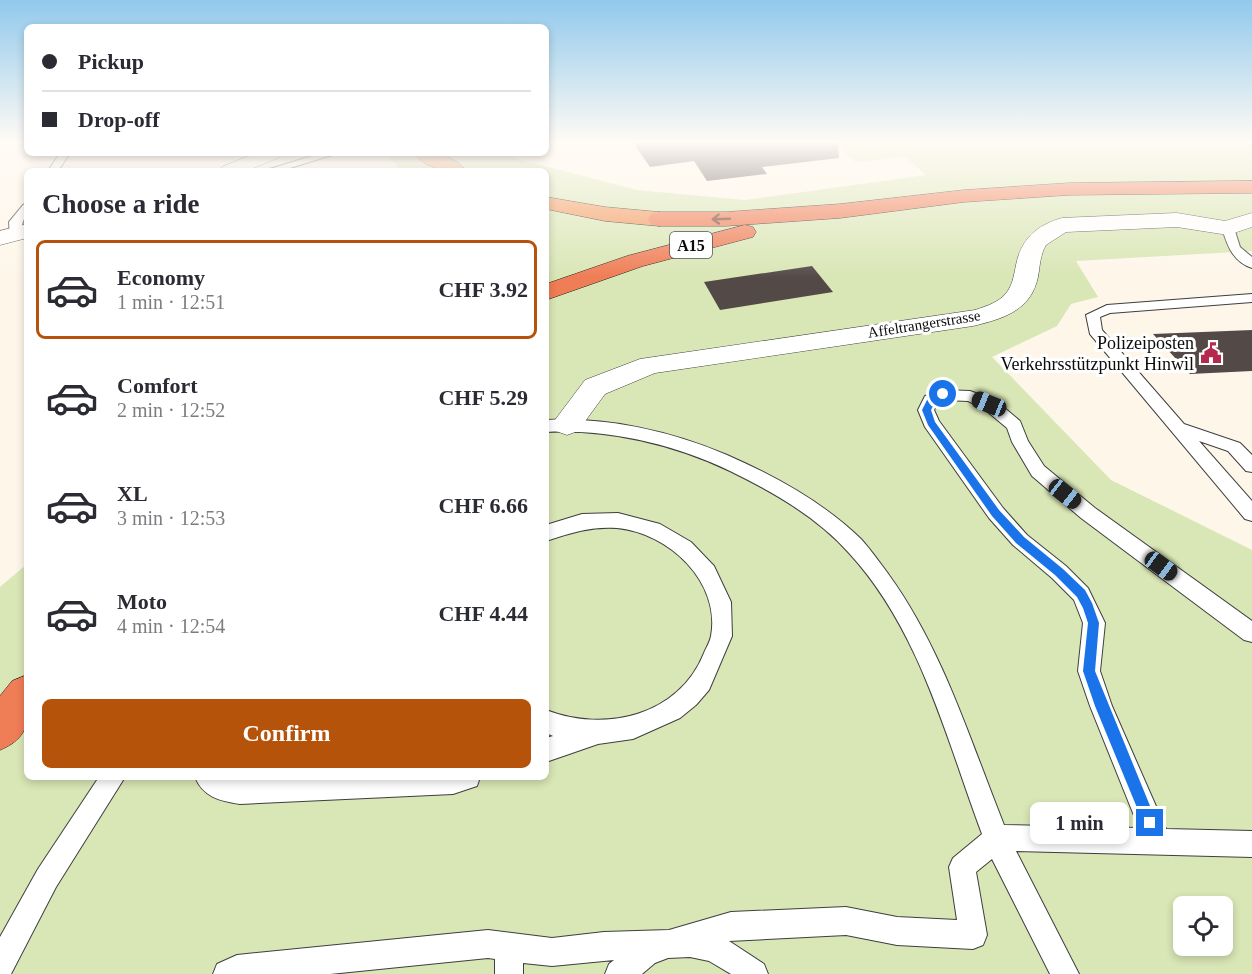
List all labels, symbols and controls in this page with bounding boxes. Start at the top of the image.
text: Pickup [78,49,144,74]
text: Drop-off [78,107,159,132]
text: Choose a ride [42,189,200,219]
one-way arrow [711,213,731,224]
road number: A15 [670,232,712,258]
icon: car [45,263,99,317]
text: Economy [117,265,205,290]
text: CHF 3.92 [438,277,528,302]
text: 1 min · 12:51 [117,291,225,313]
street label: Affeltrangerstrasse [867,307,982,341]
place label: Polizeiposten Verkehrsstützpunkt Hinwil [1001,333,1194,374]
public building icon: Polizeiposten Verkehrsstützpunkt Hinwil [1199,341,1223,365]
icon: car [45,371,99,425]
text: Comfort [117,373,198,398]
route start [929,380,956,407]
text: CHF 5.29 [438,385,528,410]
car [969,389,1009,419]
text: 2 min · 12:52 [117,399,225,421]
car [1045,476,1085,512]
icon: car [45,479,99,533]
text: XL [117,481,148,506]
text: CHF 6.66 [438,493,528,518]
text: 3 min · 12:53 [117,507,225,529]
car [1141,548,1181,584]
icon: car [45,587,99,641]
text: Moto [117,589,167,614]
text: CHF 4.44 [438,601,528,626]
text: 4 min · 12:54 [117,615,225,637]
button: Confirm [42,699,531,768]
callout: 1 min [1030,802,1129,844]
route end [1136,809,1163,836]
text: 1 min [1055,812,1104,834]
map controls [1173,896,1233,956]
button: locate [1173,896,1233,956]

